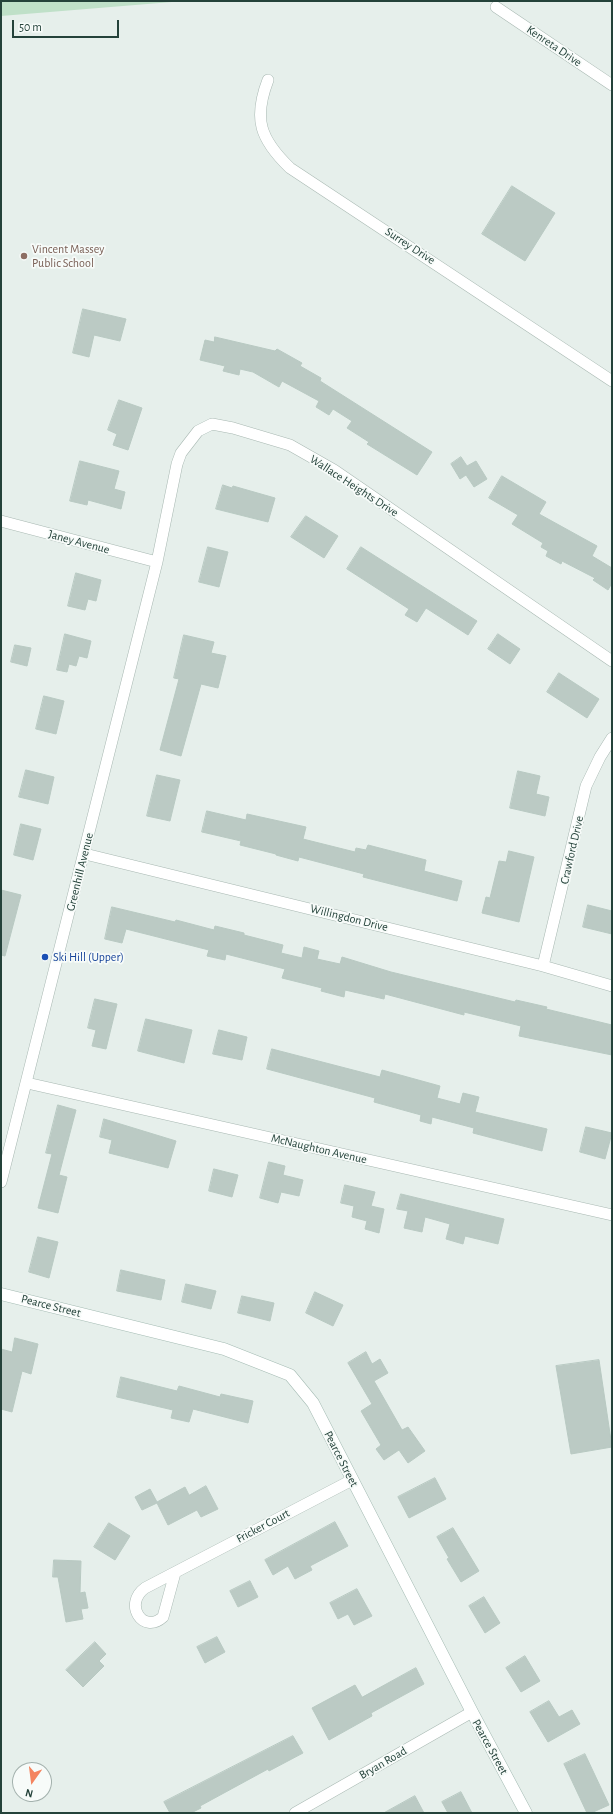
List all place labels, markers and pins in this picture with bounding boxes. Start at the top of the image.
place label: Vincent Massey Public School [32,242,104,270]
marker: Vincent Massey Public School [19,251,29,261]
place label: Ski Hill (Upper) [53,950,124,964]
marker: Ski Hill (Upper) [40,952,50,962]

